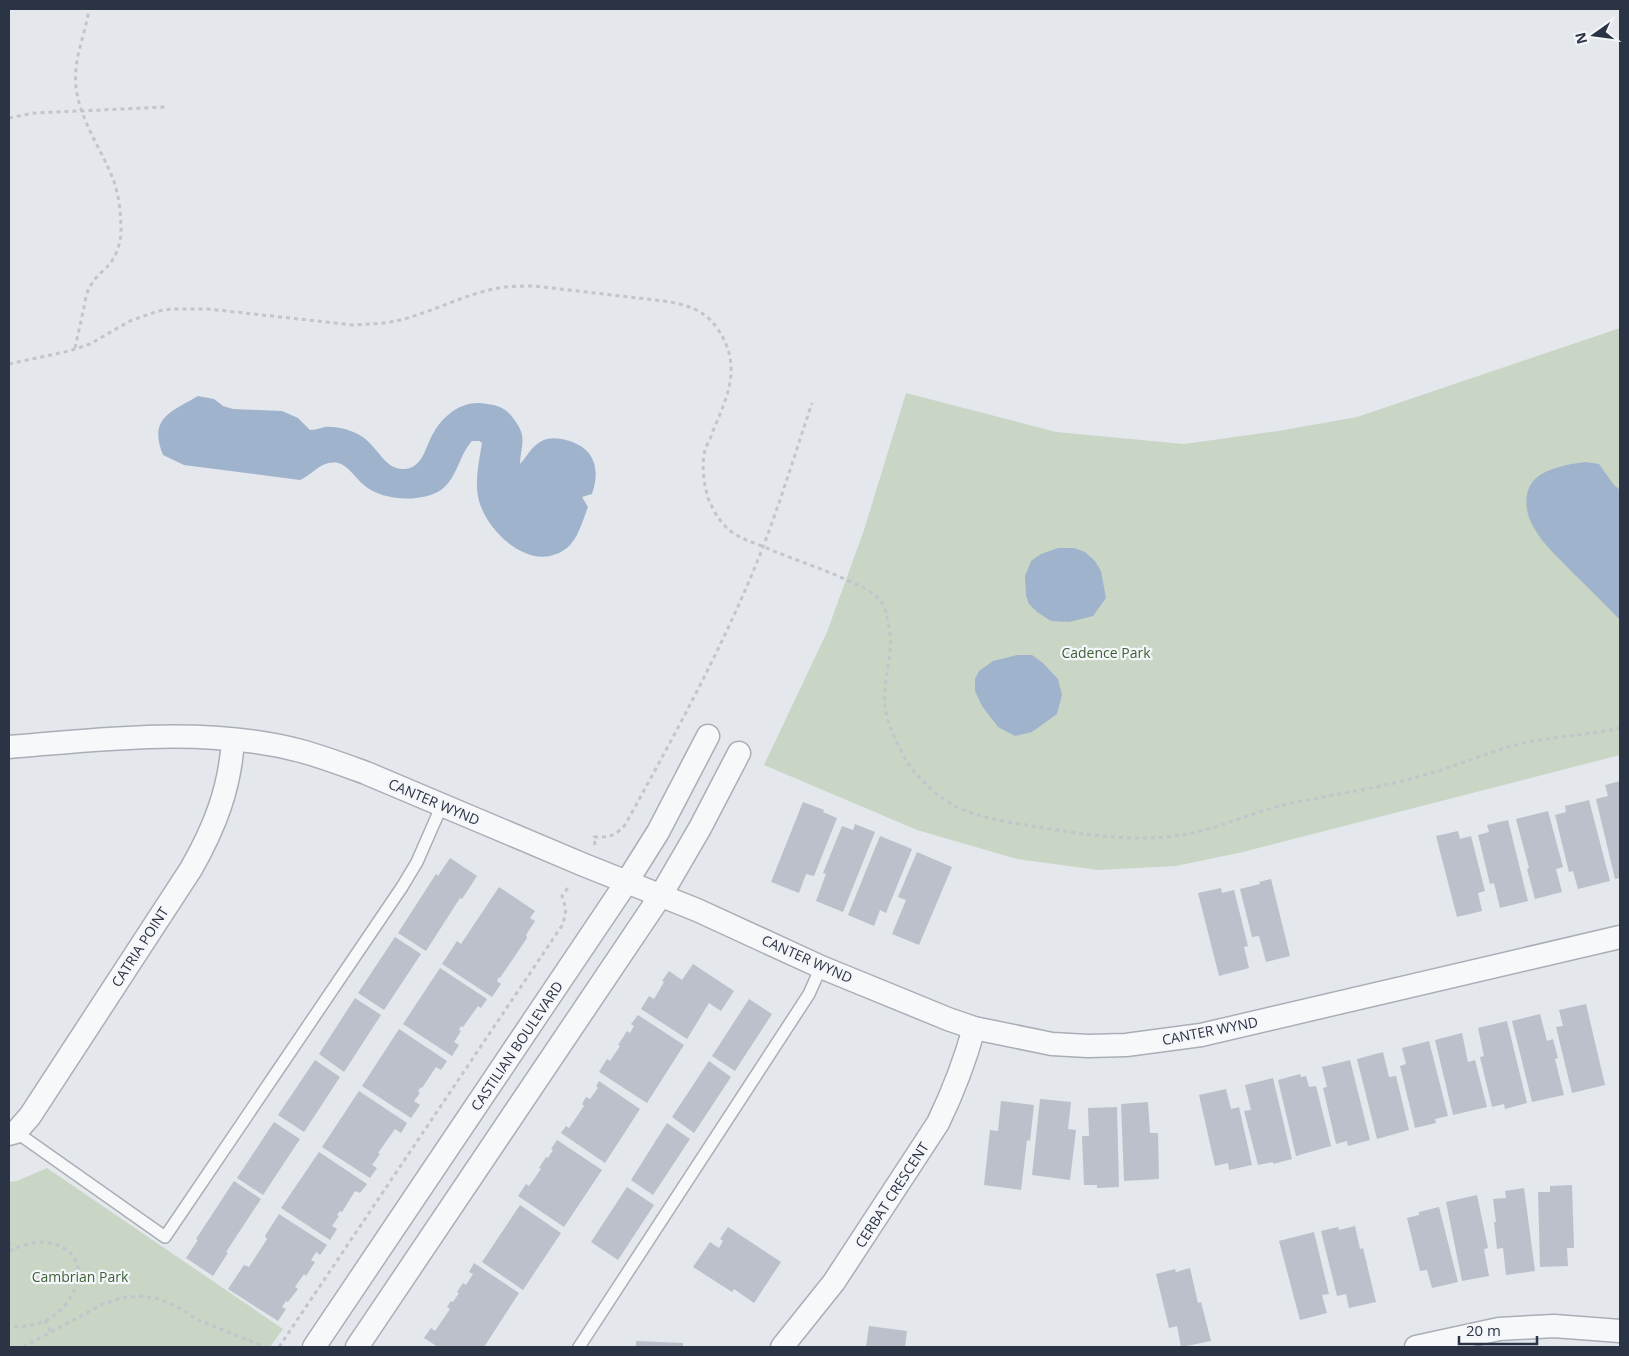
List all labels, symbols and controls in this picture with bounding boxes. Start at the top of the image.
north arrow [1569,10,1619,60]
text: N [1570,30,1591,46]
park label: Cadence Park [1061,643,1151,662]
street label: CANTER WYND [386,774,483,829]
street label: CATRIA POINT [107,903,173,990]
street label: CANTER WYND [759,930,856,987]
street label: CASTILIAN BOULEVARD [466,977,567,1114]
street label: CANTER WYND [1160,1012,1260,1049]
street label: CERBAT CRESCENT [850,1138,933,1251]
park label: Cambrian Park [32,1267,129,1286]
scale bar [1459,1314,1536,1346]
text: 20 m [1466,1320,1501,1340]

